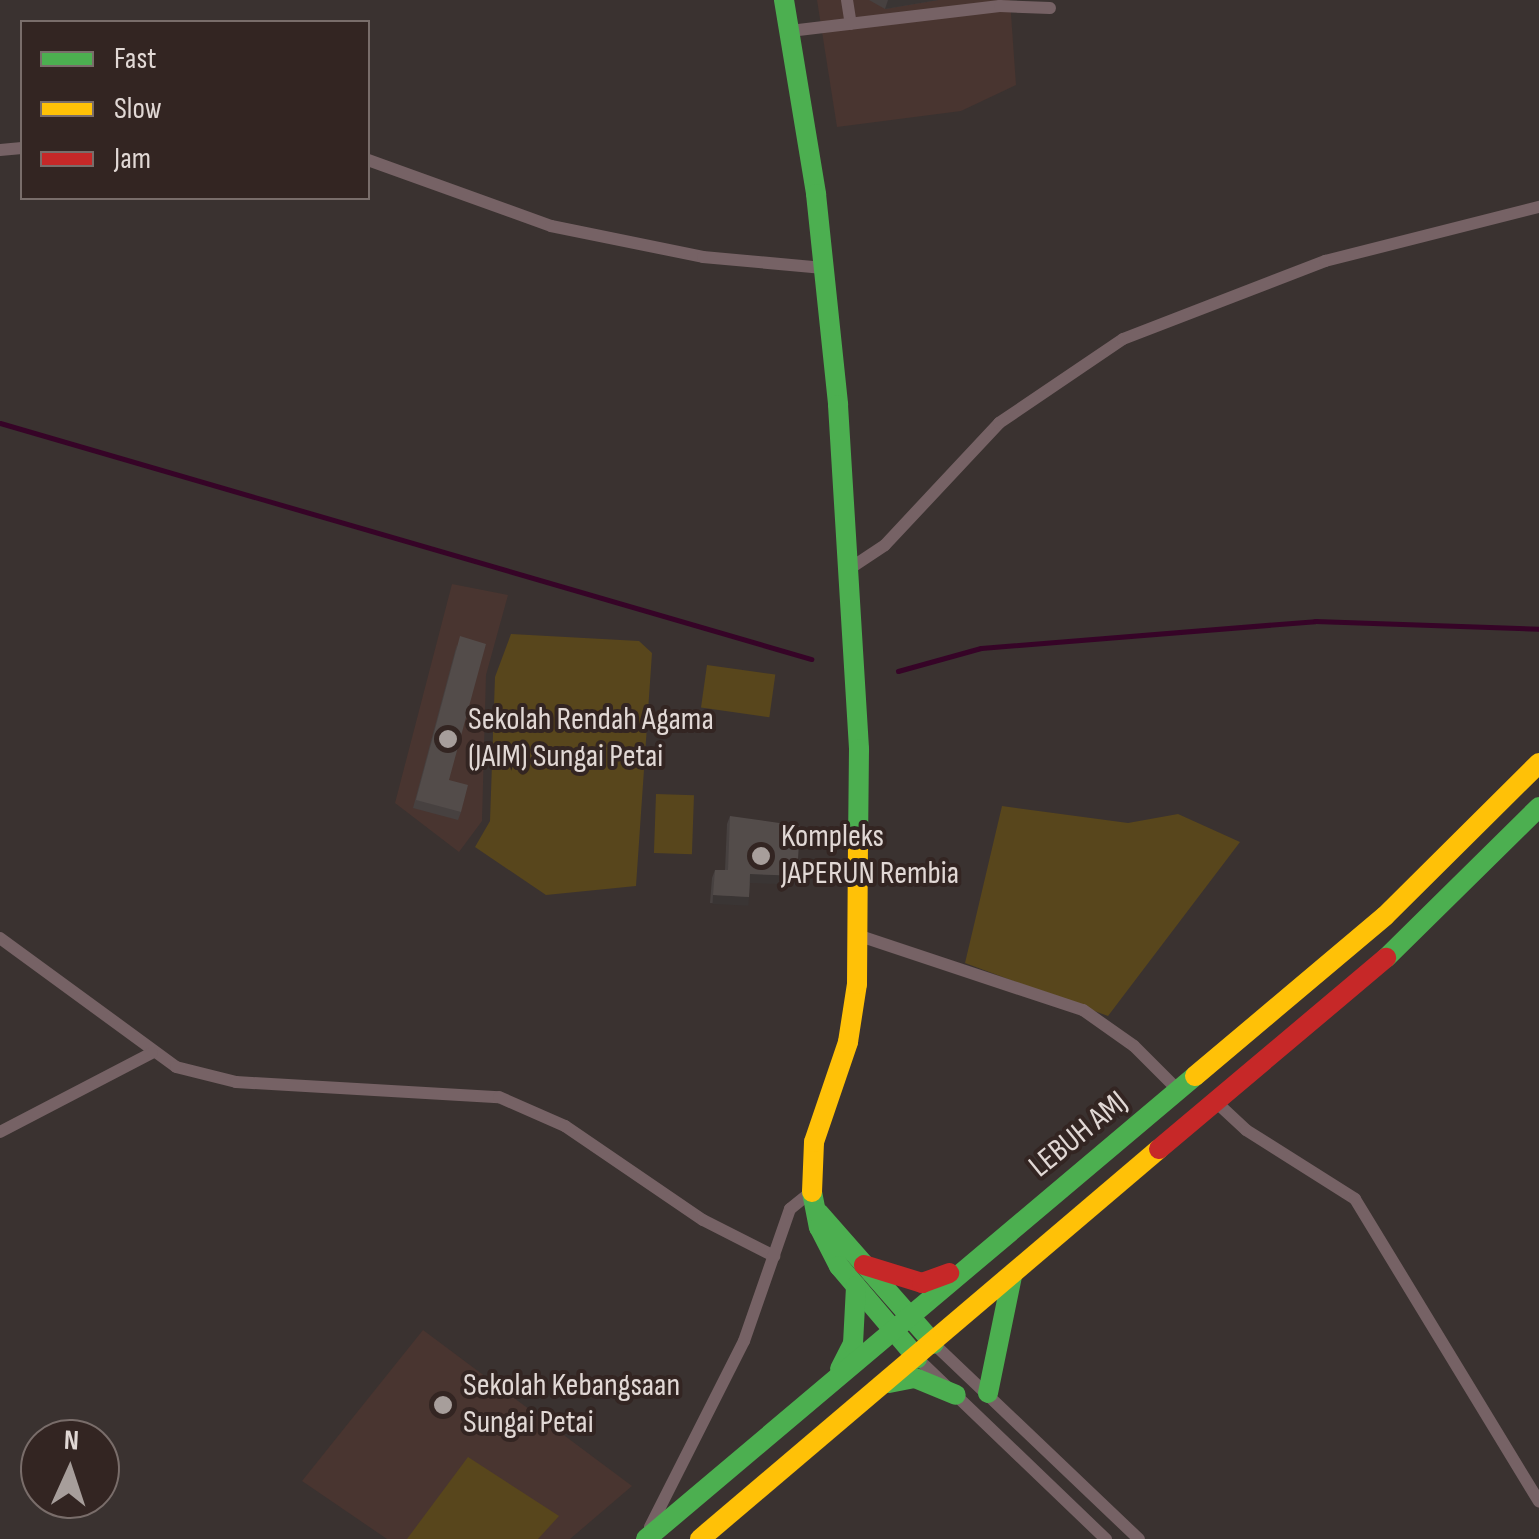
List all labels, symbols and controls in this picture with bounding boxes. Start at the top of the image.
legend [20,20,370,200]
text: Fast [114,41,156,77]
text: Slow [114,91,162,127]
text: Jam [114,141,151,177]
place label: Sekolah Rendah Agama (JAIM) Sungai Petai [468,702,714,777]
marker: Sekolah Rendah Agama (JAIM) Sungai Petai [437,728,459,750]
place label: Kompleks JAPERUN Rembia [781,819,959,894]
marker: Kompleks JAPERUN Rembia [750,845,772,867]
street label: LEBUH AMJ [1022,1084,1136,1186]
place label: Sekolah Kebangsaan Sungai Petai [463,1368,680,1443]
marker: Sekolah Kebangsaan Sungai Petai [432,1394,454,1416]
north arrow [20,1419,120,1519]
text: N [63,1424,80,1457]

